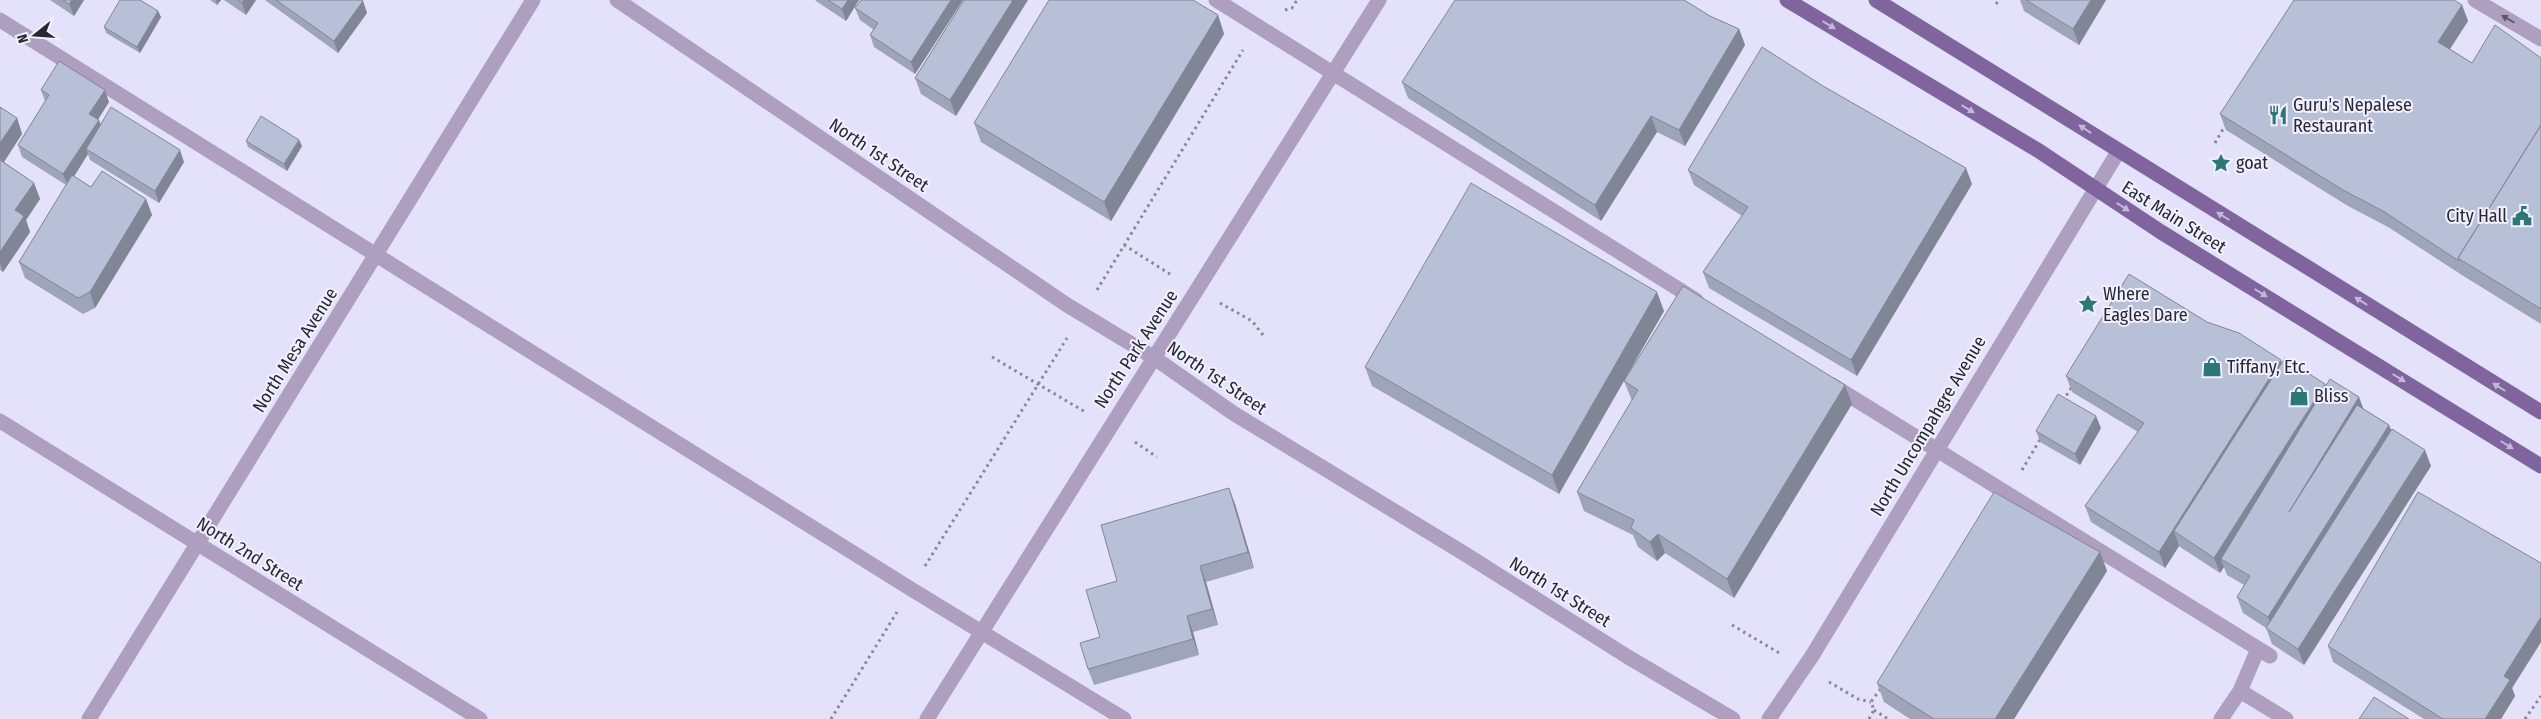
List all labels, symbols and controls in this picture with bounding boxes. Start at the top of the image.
north arrow [10,10,60,60]
one-way arrow [2501,15,2514,24]
one-way arrow [1822,21,1835,30]
text: N [14,32,32,45]
place label: Guru's Nepalese Restaurant [2293,94,2412,137]
one-way arrow [1961,104,1974,113]
restaurant icon: Guru's Nepalese Restaurant [2267,104,2289,126]
street label: North 1st Street [825,114,933,196]
one-way arrow [2079,125,2092,134]
place icon: goat [2210,152,2232,174]
place label: goat [2236,152,2268,174]
street label: East Main Street [2118,176,2230,258]
one-way arrow [2116,202,2130,212]
place label: City Hall [2446,205,2507,227]
public building icon: City Hall [2511,205,2533,227]
one-way arrow [2216,212,2229,221]
place label: Where Eagles Dare [2103,283,2188,326]
street label: North Mesa Avenue [248,284,342,416]
street label: North Park Avenue [1090,286,1182,412]
one-way arrow [2254,288,2267,297]
place icon: Where Eagles Dare [2077,293,2099,315]
one-way arrow [2354,297,2368,306]
street label: North Uncompahgre Avenue [1865,332,1991,520]
street label: North 1st Street [1163,337,1271,419]
shop icon: Tiffany, Etc. [2201,356,2223,378]
place label: Tiffany, Etc. [2227,356,2310,378]
one-way arrow [2393,373,2406,383]
one-way arrow [2493,382,2506,391]
shop icon: Bliss [2288,385,2310,407]
place label: Bliss [2314,385,2349,407]
one-way arrow [2500,440,2513,449]
street label: North 2nd Street [193,512,308,596]
street label: North 1st Street [1505,552,1615,632]

